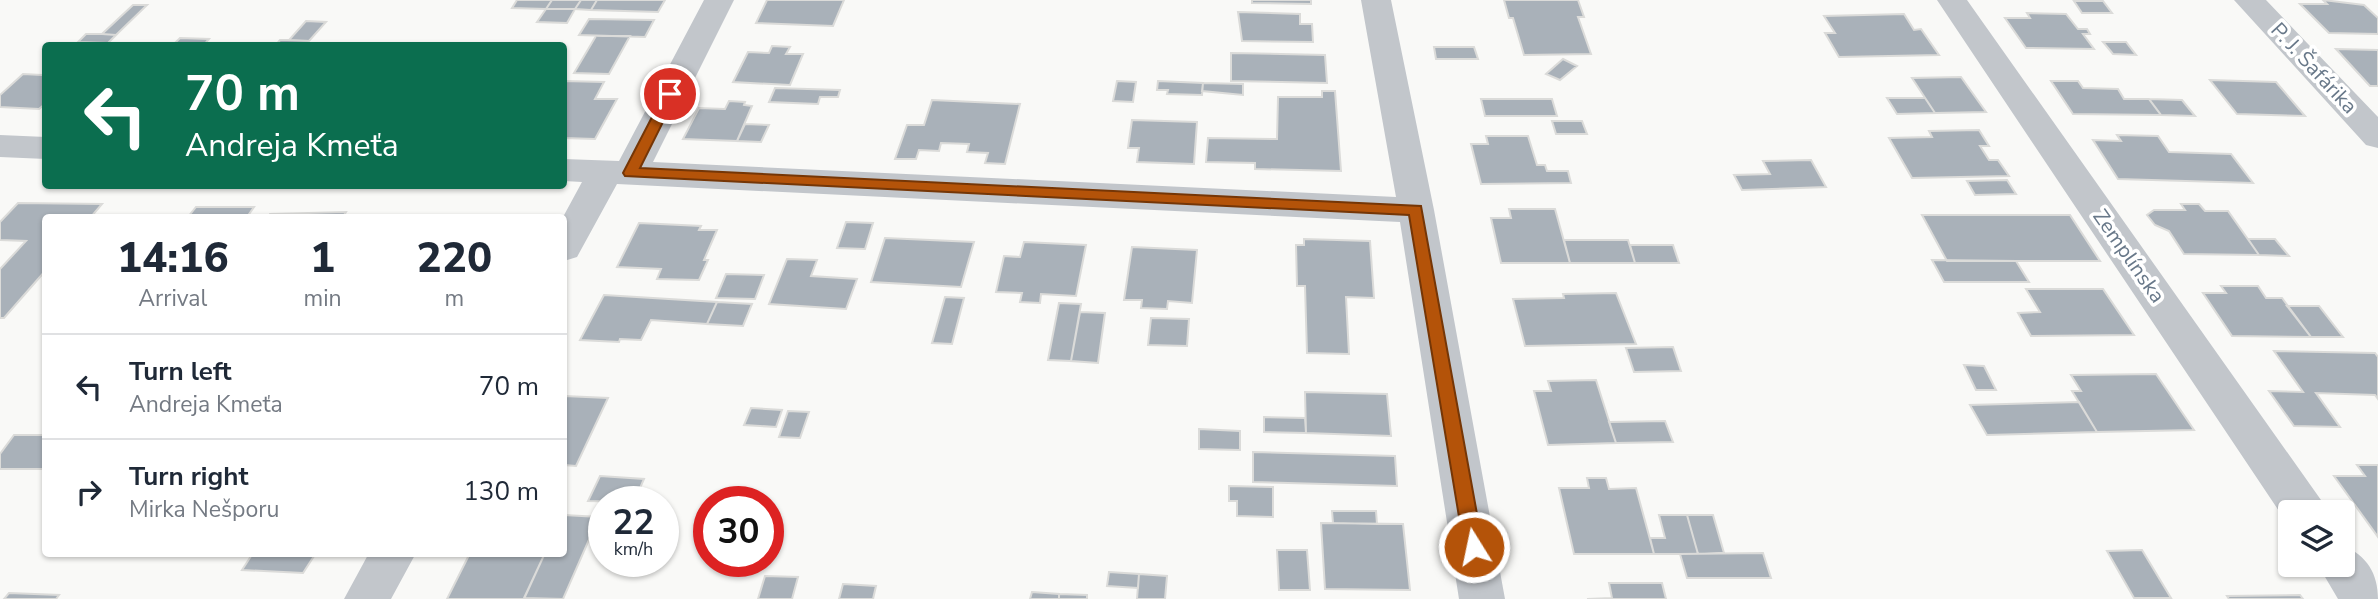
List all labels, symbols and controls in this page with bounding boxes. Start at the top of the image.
street label: P. J. Šafárika [2265,16,2363,120]
text: 70 m [185,60,300,127]
pin [640,64,700,124]
icon: left [70,70,161,161]
icon: arrive [651,75,689,113]
text: Andreja Kmeťa [185,124,399,167]
street label: Zemplínska [2087,204,2171,308]
text: 14:16 [117,230,229,287]
text: 1 [310,230,335,287]
text: 220 [417,230,492,287]
text: Arrival [138,283,207,314]
text: min [304,283,342,314]
text: m [444,283,464,314]
text: Turn left [129,354,232,389]
icon: left [70,368,108,406]
text: 70 m [479,369,539,404]
text: Andreja Kmeťa [129,389,283,420]
text: Turn right [129,459,248,494]
icon: right [70,473,108,511]
text: 130 m [463,474,539,509]
speed limit sign: 30 [693,486,784,577]
text: Mirka Nešporu [129,494,279,525]
text: 22 [612,499,655,546]
map controls [2278,500,2355,577]
button: layers [2278,500,2355,577]
position arrow [1437,510,1511,584]
text: km/h [614,537,653,561]

